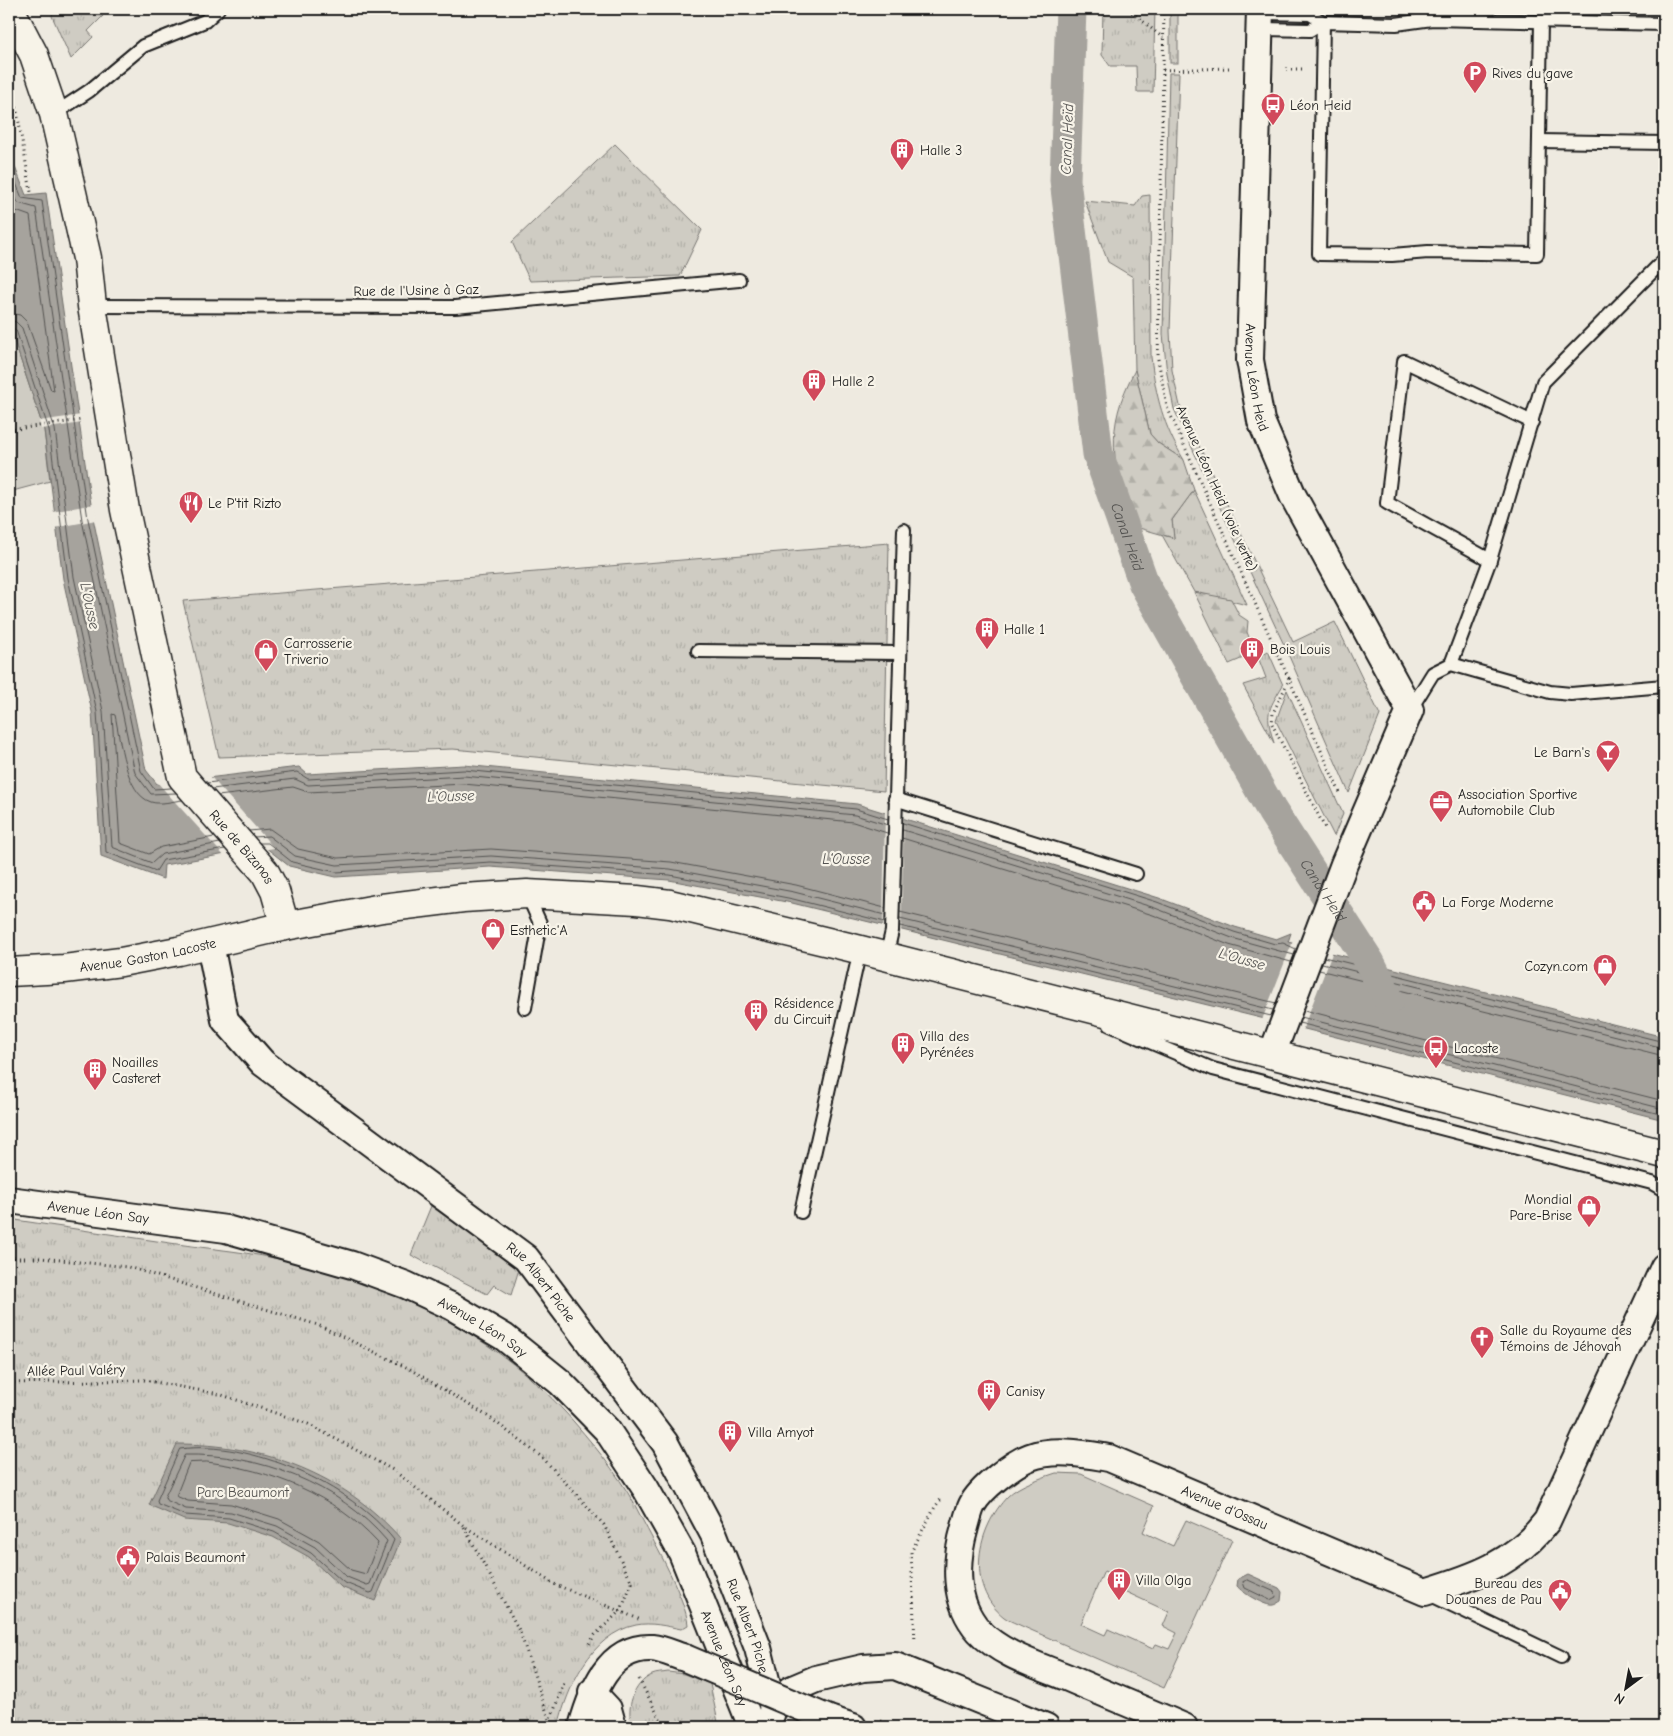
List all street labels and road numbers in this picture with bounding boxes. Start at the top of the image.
street label: Rue de l'Usine à Gaz [353,281,479,300]
street label: Avenue Léon Heid [1241,323,1272,434]
street label: Avenue Léon Heid (voie verte) [1172,403,1261,574]
street label: Rue de Bizanos [206,806,278,887]
street label: Avenue Gaston Lacoste [79,934,218,976]
street label: Avenue Léon Say [46,1197,151,1228]
street label: Rue Albert Piche [503,1238,579,1325]
street label: Avenue Léon Say [435,1293,531,1362]
street label: Allée Paul Valéry [27,1361,126,1380]
street label: Avenue d'Ossau [1179,1482,1270,1533]
street label: Rue Albert Piche [723,1576,772,1675]
street label: Avenue Léon Say [697,1608,751,1709]

